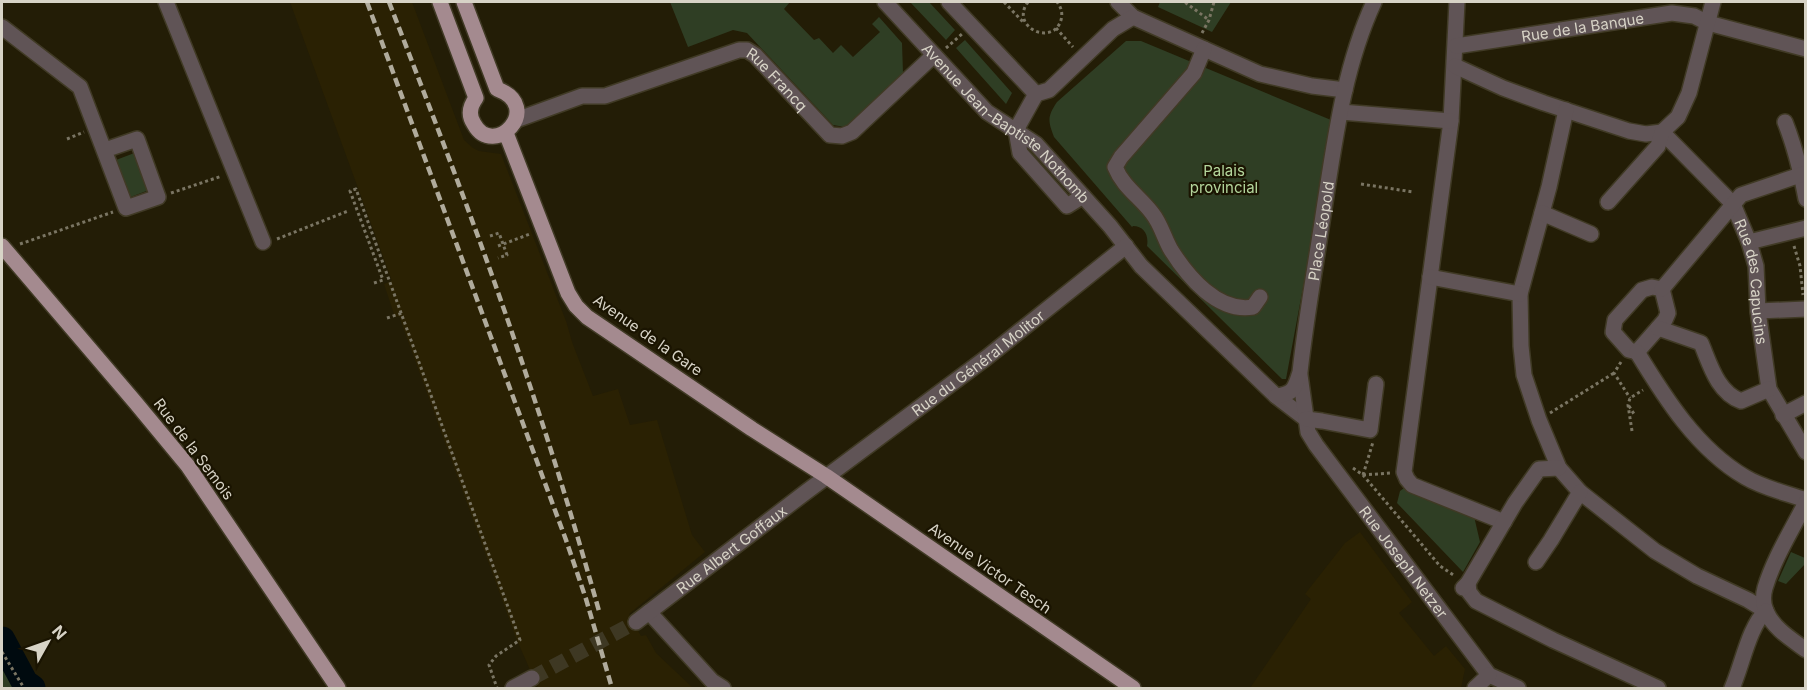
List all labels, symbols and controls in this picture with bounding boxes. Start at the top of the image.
street label: Rue de la Banque [1520,8,1645,45]
street label: Avenue Jean-Baptiste Nothomb [918,39,1094,207]
street label: Rue Francq [743,43,812,115]
park label: Palais provincial [1190,161,1258,197]
street label: Place Léopold [1303,180,1338,282]
street label: Rue des Capucins [1731,216,1772,346]
street label: Avenue de la Gare [590,290,706,380]
street label: Rue du Général Molitor [908,305,1048,420]
street label: Rue de la Semois [150,395,238,503]
street label: Rue Albert Goffaux [672,501,791,597]
street label: Rue Joseph Netzer [1356,502,1452,622]
street label: Avenue Victor Tesch [925,518,1055,618]
north arrow [18,612,78,672]
text: N [48,621,71,643]

